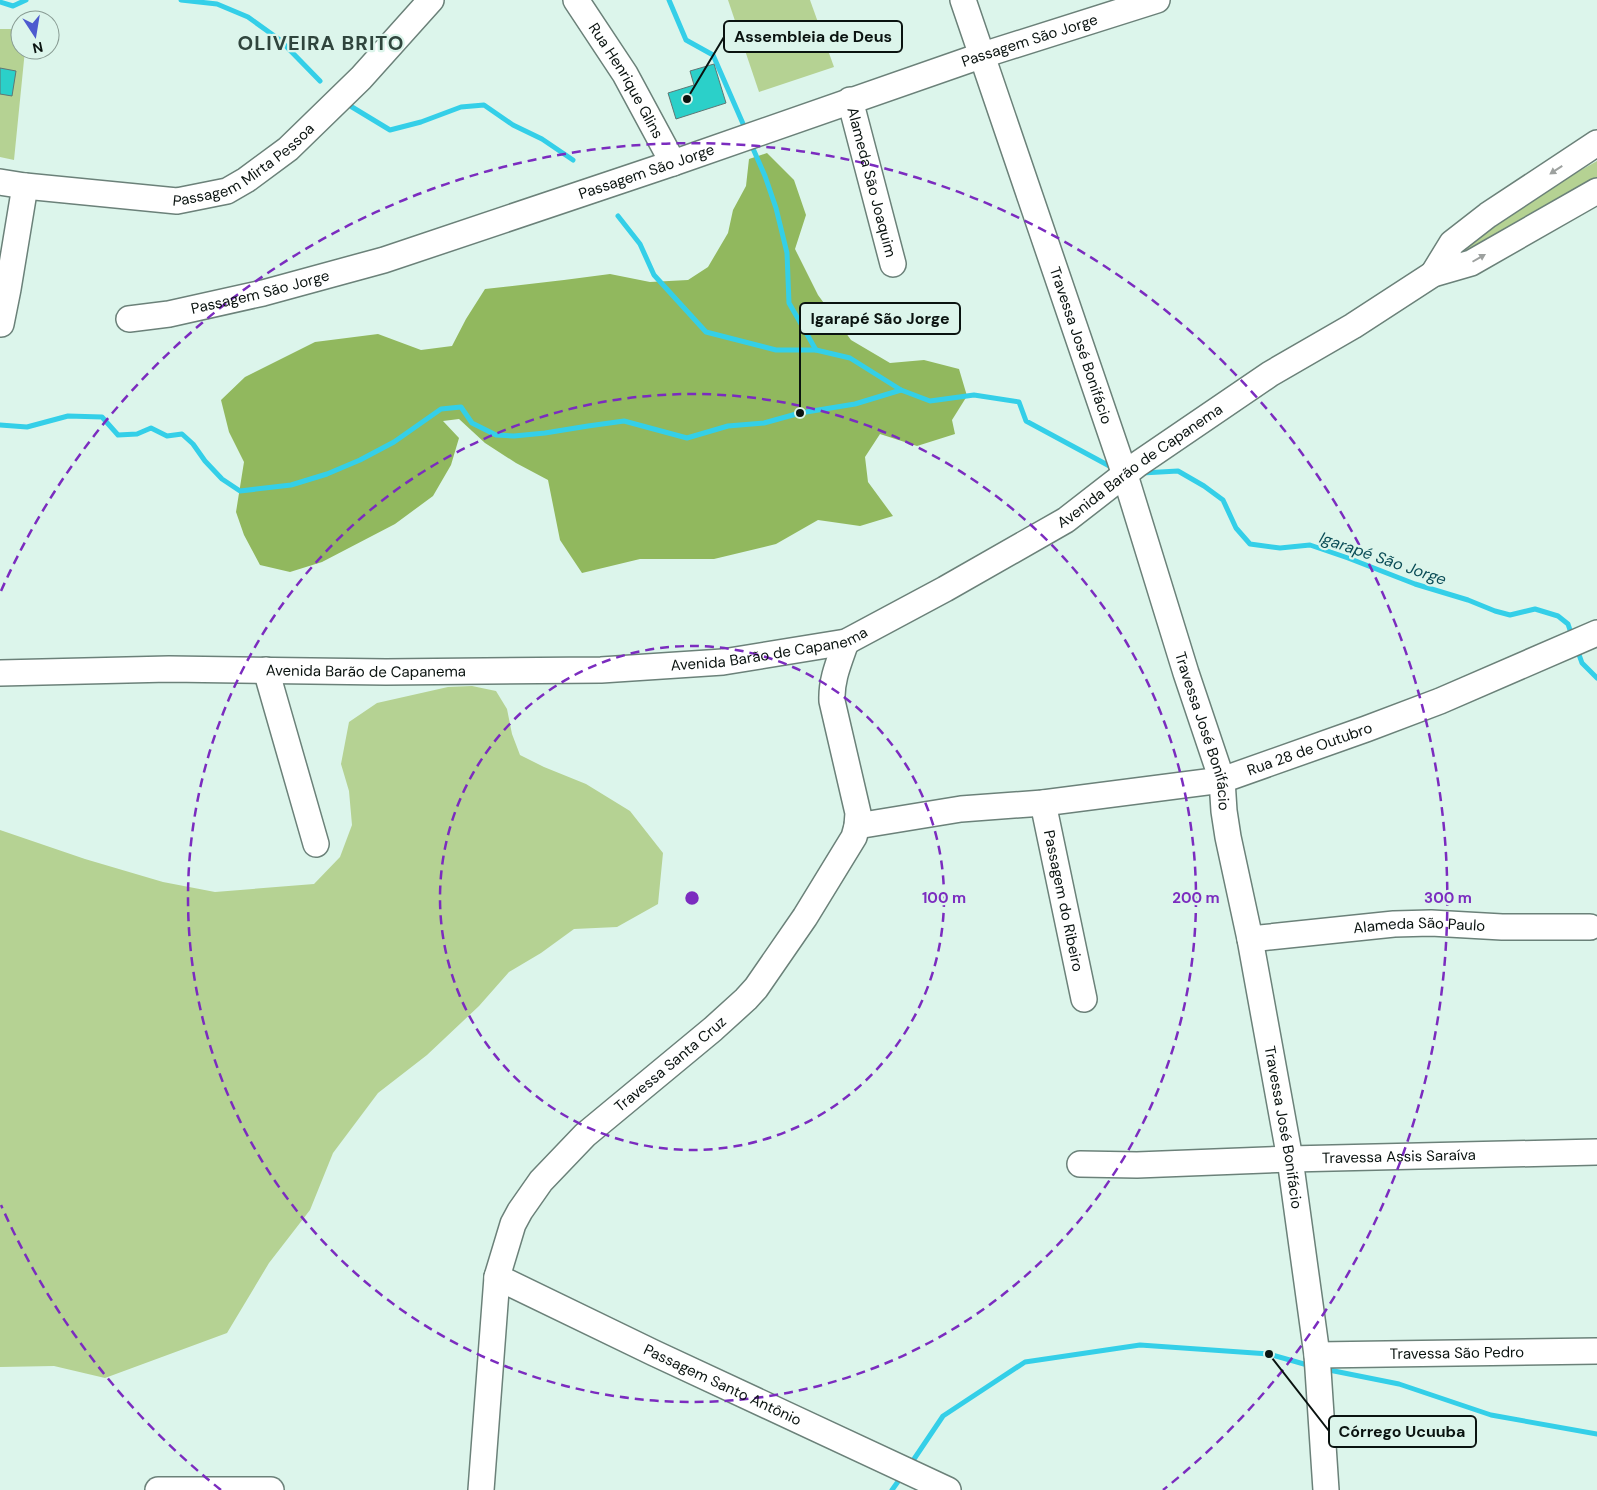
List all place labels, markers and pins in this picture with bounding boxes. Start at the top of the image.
callout: Assembleia de Deus [724,21,902,52]
callout: Igarapé São Jorge [800,303,960,334]
centre of rings [683,889,701,907]
callout: Córrego Ucuuba [1329,1416,1476,1447]

